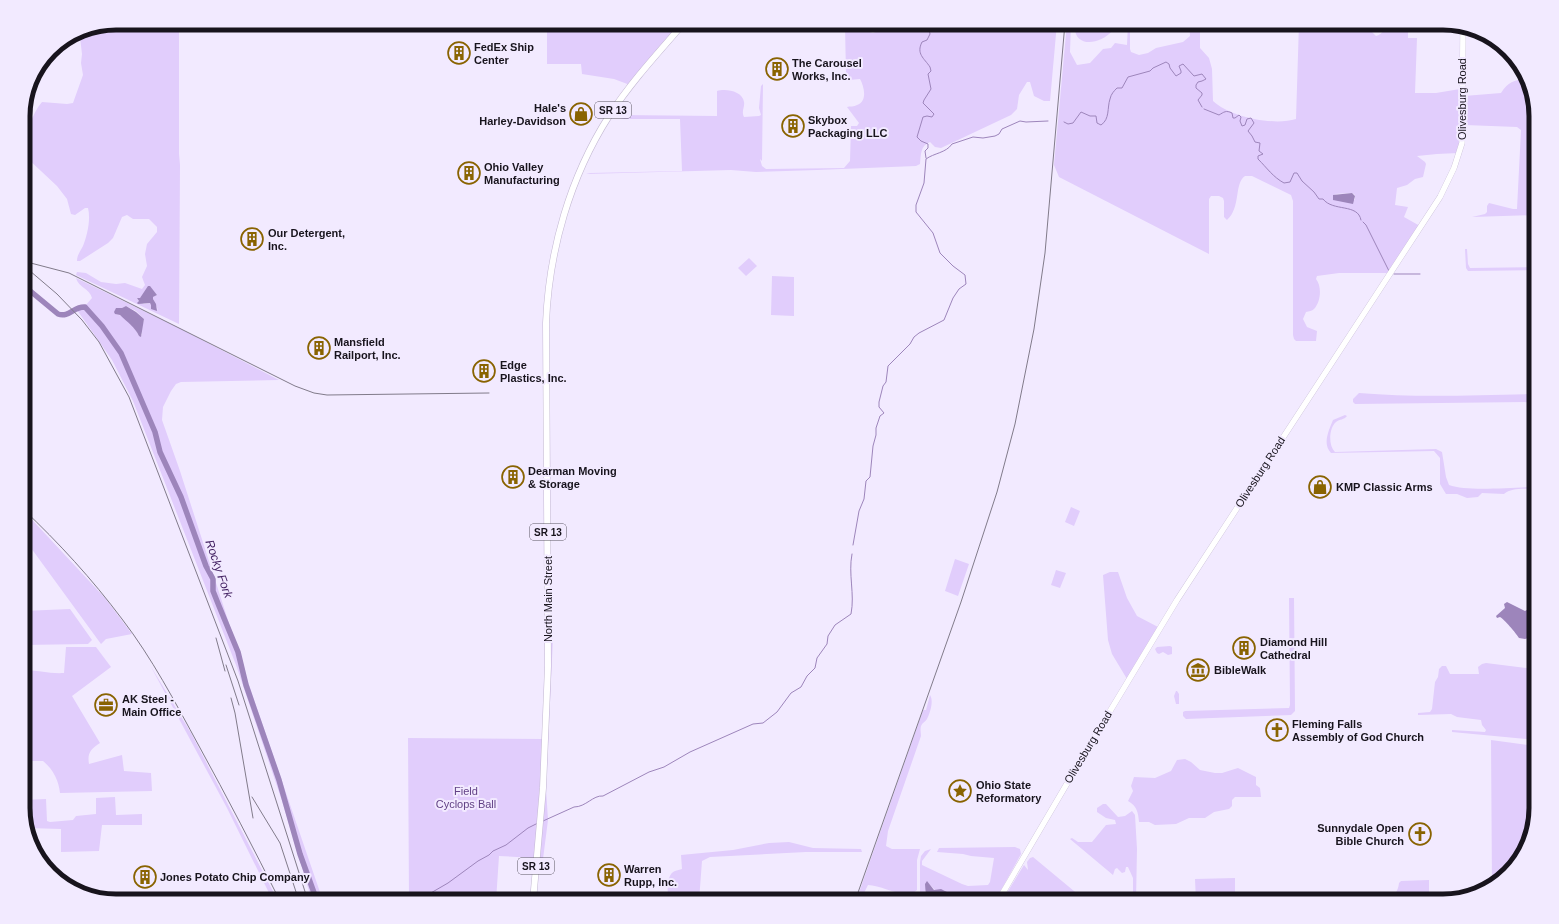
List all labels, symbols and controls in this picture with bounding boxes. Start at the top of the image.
building icon: FedEx Ship Center [446,40,472,66]
place label: FedEx Ship Center [474,41,534,66]
building icon: The Carousel Works, Inc. [764,56,790,82]
place label: The Carousel Works, Inc. [792,57,862,82]
street label: Olivesburg Road [1456,58,1468,140]
shop icon: Hale's Harley-Davidson [568,101,594,127]
place label: Hale's Harley-Davidson [479,102,566,127]
road number: SR 13 [595,102,631,118]
building icon: Skybox Packaging LLC [780,113,806,139]
place label: Skybox Packaging LLC [808,114,888,139]
building icon: Ohio Valley Manufacturing [456,160,482,186]
place label: Ohio Valley Manufacturing [484,161,560,186]
building icon: Our Detergent, Inc. [239,226,265,252]
place label: Our Detergent, Inc. [268,227,345,252]
building icon: Mansfield Railport, Inc. [306,335,332,361]
place label: Mansfield Railport, Inc. [334,336,401,361]
building icon: Edge Plastics, Inc. [471,358,497,384]
place label: Edge Plastics, Inc. [500,359,567,384]
street label: Olivesburg Road [1233,434,1287,510]
building icon: Dearman Moving & Storage [500,464,526,490]
place label: Dearman Moving & Storage [528,465,617,490]
shop icon: KMP Classic Arms [1307,474,1333,500]
place label: KMP Classic Arms [1336,481,1433,493]
road number: SR 13 [530,524,566,540]
water label: Rocky Fork [203,538,236,601]
street label: North Main Street [542,556,554,642]
building icon: Diamond Hill Cathedral [1231,635,1257,661]
place label: Diamond Hill Cathedral [1260,636,1327,661]
museum icon: BibleWalk [1185,657,1211,683]
place label: BibleWalk [1214,664,1267,676]
office icon: AK Steel - Main Office [93,692,119,718]
place label: AK Steel - Main Office [122,693,181,718]
street label: Olivesburg Road [1062,709,1114,785]
church icon: Fleming Falls Assembly of God Church [1264,717,1290,743]
place label: Fleming Falls Assembly of God Church [1292,718,1424,743]
place icon: Ohio State Reformatory [947,778,973,804]
place label: Ohio State Reformatory [976,779,1042,804]
park label: Field Cyclops Ball [436,785,496,810]
church icon: Sunnydale Open Bible Church [1407,821,1433,847]
place label: Sunnydale Open Bible Church [1317,822,1404,847]
road number: SR 13 [518,858,554,874]
building icon: Warren Rupp, Inc. [596,862,622,888]
place label: Warren Rupp, Inc. [624,863,677,888]
building icon: Jones Potato Chip Company [132,864,158,890]
place label: Jones Potato Chip Company [160,871,311,883]

